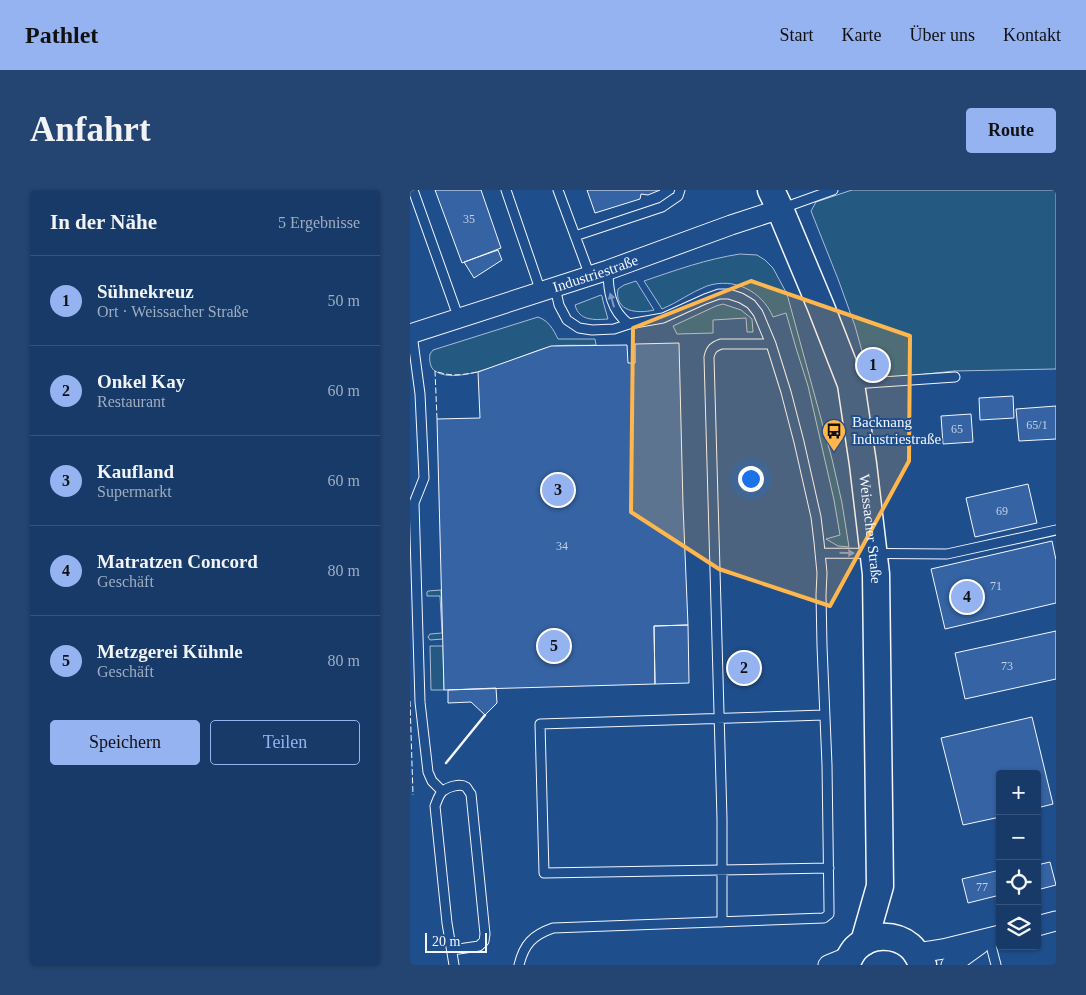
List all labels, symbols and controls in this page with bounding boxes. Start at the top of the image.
text: Pathlet [25,22,98,48]
text: Start [780,25,814,45]
text: Karte [842,25,882,45]
text: Über uns [910,25,975,45]
text: Kontakt [1003,25,1061,45]
button: Route [966,108,1056,153]
text: Anfahrt [30,110,151,149]
text: In der Nähe [50,210,157,234]
house number: 35 [463,212,475,226]
text: 5 Ergebnisse [278,214,360,231]
street label: Industriestraße [551,252,641,295]
text: Sühnekreuz [97,281,194,302]
text: 1 [62,292,70,309]
text: 50 m [328,292,360,309]
one-way arrow [608,292,616,308]
text: Ort · Weissacher Straße [97,303,249,320]
pin: 1 [857,346,889,384]
text: Onkel Kay [97,371,185,392]
text: 2 [62,382,70,399]
text: 60 m [328,382,360,399]
text: Restaurant [97,393,165,410]
place label: Backnang Industriestraße [852,414,941,447]
bus stop icon: Backnang Industriestraße [821,418,847,452]
house number: 65/1 [1026,418,1048,432]
house number: 65 [951,422,963,436]
text: Kaufland [97,461,174,482]
your location [738,466,764,492]
pin: 3 [542,471,574,509]
text: 3 [62,472,70,489]
text: 60 m [328,472,360,489]
street label: Weissacher Straße [856,473,884,584]
text: Supermarkt [97,483,172,500]
house number: 69 [996,504,1008,518]
house number: 34 [556,539,568,553]
one-way arrow [839,549,855,557]
text: Matratzen Concord [97,551,258,572]
text: 4 [62,562,70,579]
text: 80 m [328,562,360,579]
text: Geschäft [97,573,154,590]
pin: 4 [951,578,983,616]
house number: 71 [990,579,1002,593]
pin: 5 [538,627,570,665]
text: Metzgerei Kühnle [97,641,243,662]
pin: 2 [728,649,760,687]
text: 5 [62,652,70,669]
text: 80 m [328,652,360,669]
house number: 73 [1001,659,1013,673]
text: Geschäft [97,663,154,680]
button: Speichern [50,720,200,765]
button: Teilen [210,720,360,765]
map controls [996,770,1041,950]
button: + [996,770,1041,815]
button: − [996,815,1041,860]
button: locate [996,860,1041,905]
house number: 77 [976,880,988,894]
button: layers [996,905,1041,950]
scale bar [425,930,488,953]
text: 20 m [432,934,460,949]

